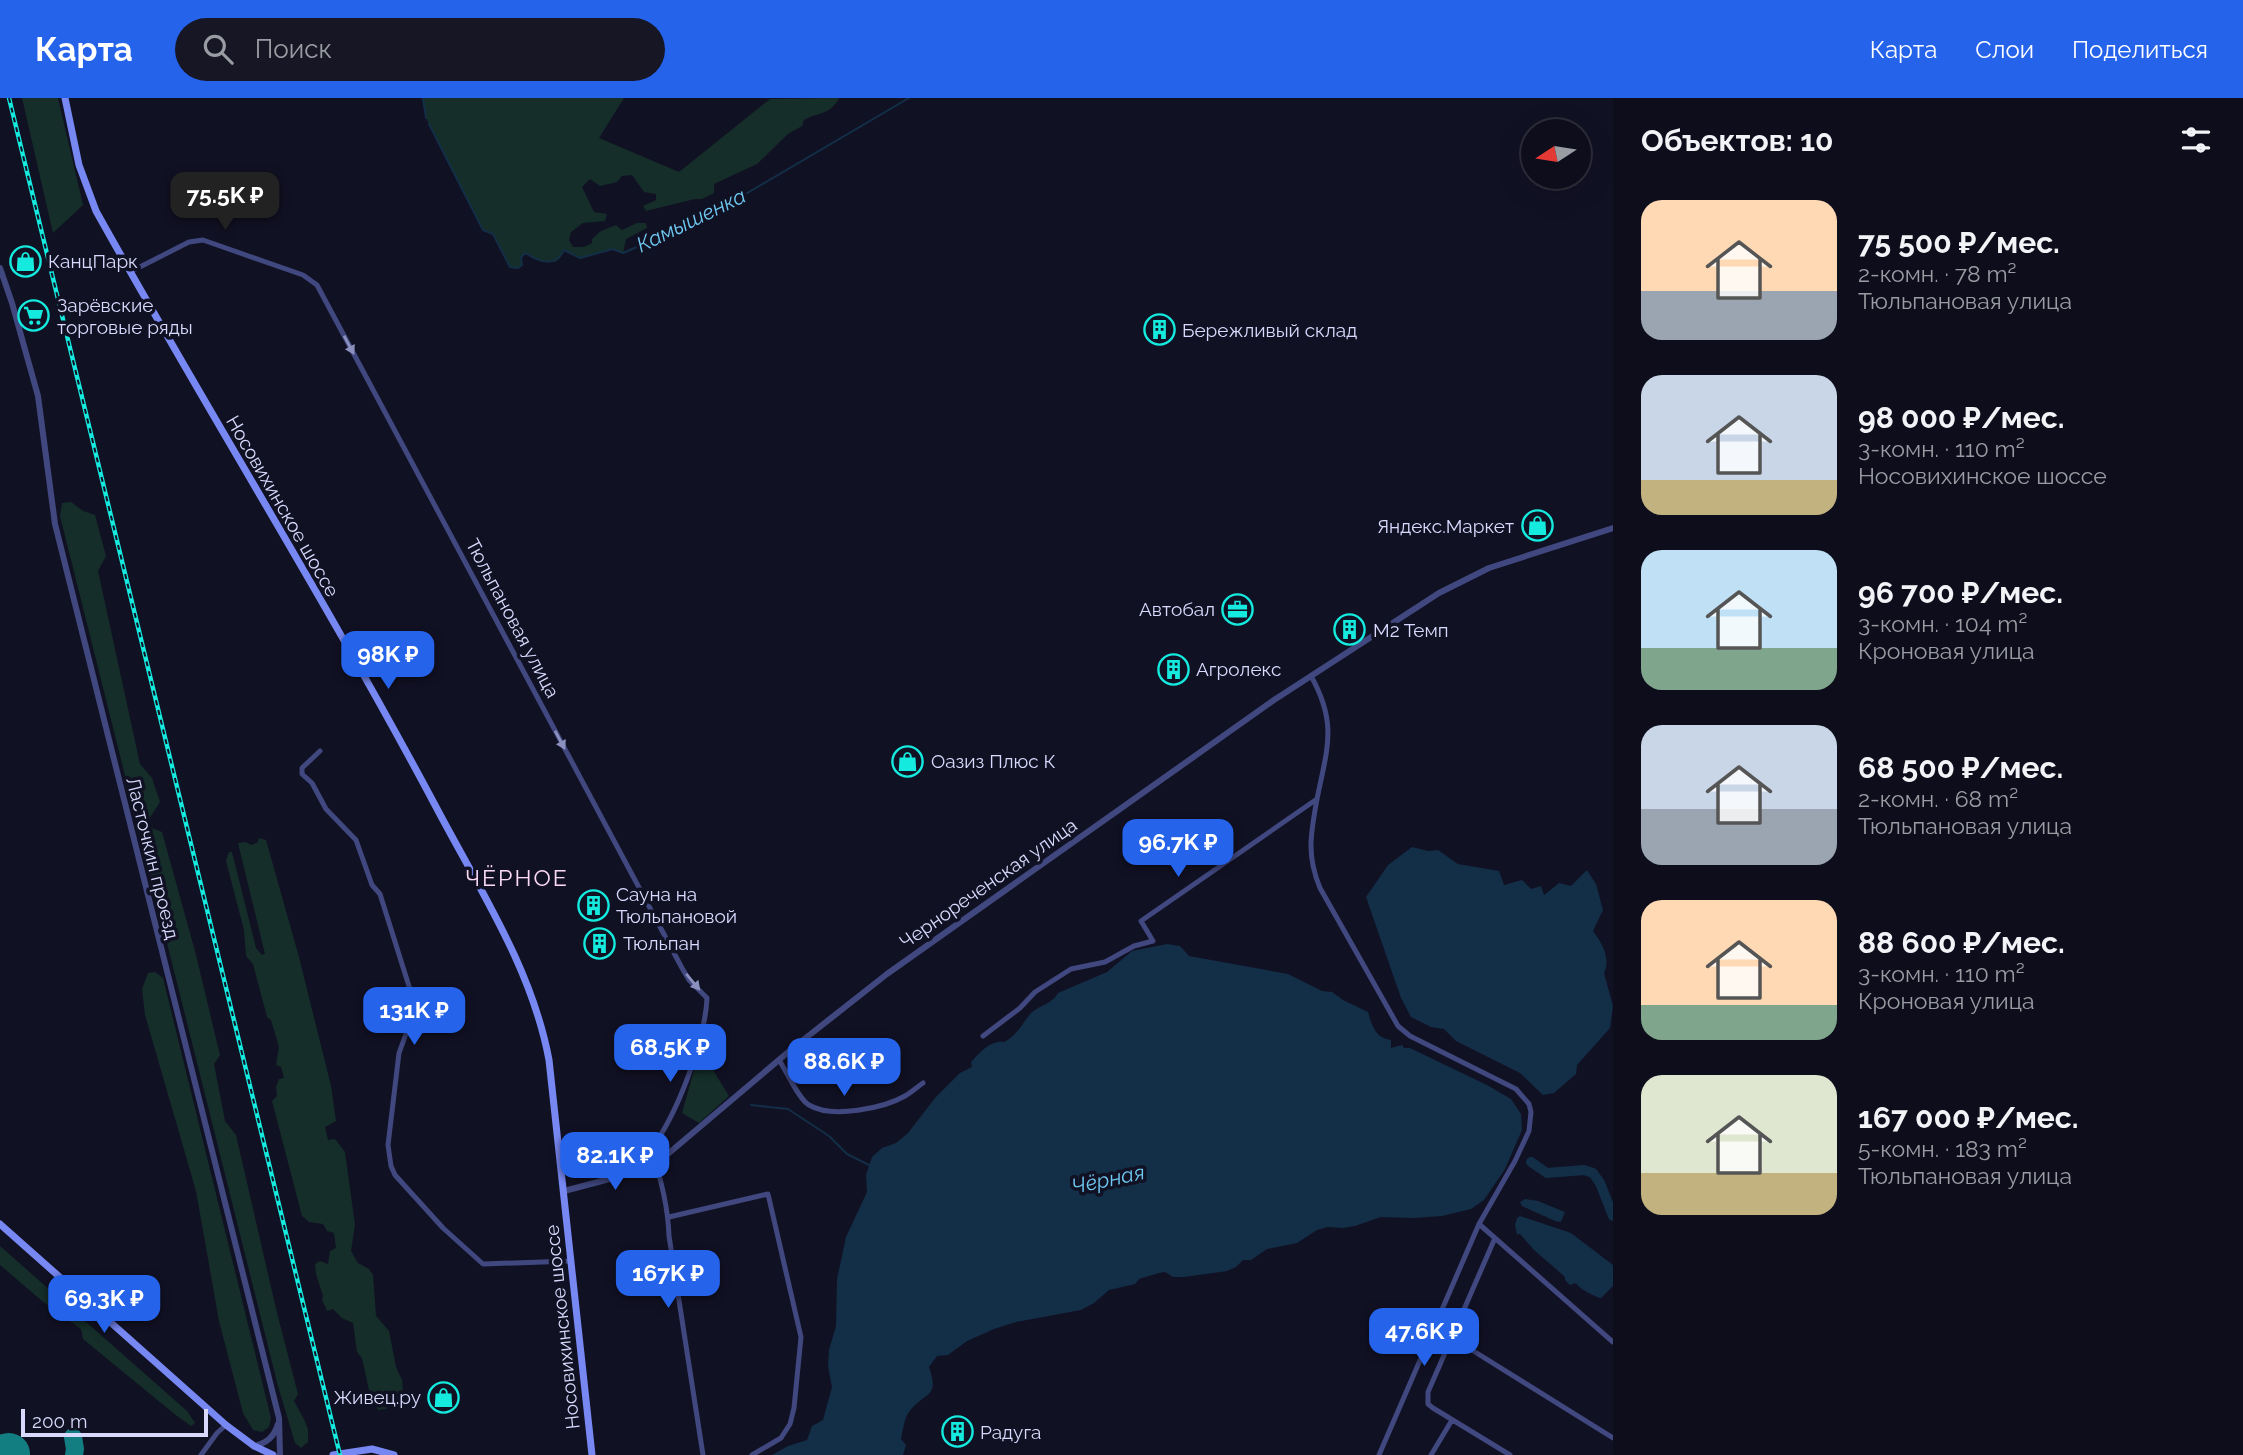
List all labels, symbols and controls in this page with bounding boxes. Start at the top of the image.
search box [175,18,665,81]
text: Карта [35,30,133,69]
icon: search [199,30,237,68]
text: Поиск [255,34,332,64]
text: Карта [1870,35,1937,64]
text: Слои [1975,35,2034,64]
text: Поделиться [2072,35,2208,64]
north arrow [1521,119,1591,189]
map controls [1521,119,1591,189]
icon: filters [2177,121,2215,159]
text: Объектов: 10 [1641,123,1833,158]
pin: 75.5K ₽ [160,172,290,232]
text: 75.5K ₽ [186,181,264,208]
water label: Камышенка [632,183,750,257]
text: 75 500 ₽/мес. [1858,225,2060,260]
icon: home [1697,228,1781,312]
shop icon: КанцПарк [8,244,42,278]
place label: КанцПарк [48,250,138,272]
text: 2-комн. · 78 m² [1858,260,2017,287]
text: Тюльпановая улица [1858,287,2072,314]
place label: Зарёвские торговые ряды [57,294,193,338]
supermarket icon: Зарёвские торговые ряды [17,299,51,333]
building icon: Бережливый склад [1142,313,1176,347]
place label: Бережливый склад [1182,319,1357,341]
one-way arrow [343,335,355,355]
text: 98 000 ₽/мес. [1858,400,2064,435]
icon: home [1697,403,1781,487]
street label: Носовихинское шоссе [222,411,344,601]
text: 3-комн. · 110 m² [1858,435,2025,462]
text: Носовихинское шоссе [1858,462,2107,489]
shop icon: Яндекс.Маркет [1520,509,1554,543]
place label: Яндекс.Маркет [1377,515,1514,537]
street label: Тюльпановая улица [462,535,564,701]
text: 96 700 ₽/мес. [1858,575,2063,610]
icon: home [1697,578,1781,662]
office icon: Автобал [1221,592,1255,626]
place label: Автобал [1139,598,1215,620]
text: 3-комн. · 104 m² [1858,610,2027,637]
building icon: М2 Темп [1333,613,1367,647]
place label: М2 Темп [1373,619,1449,641]
pin: 98K ₽ [339,632,437,691]
text: Кроновая улица [1858,637,2035,664]
text: 98K ₽ [357,640,419,667]
building icon: Агролекс [1156,652,1190,686]
place label: Агролекс [1196,658,1281,680]
one-way arrow [554,730,566,750]
shop icon: Оазиз Плюс К [891,744,925,778]
place label: Оазиз Плюс К [931,750,1056,772]
text: 68 500 ₽/мес. [1858,750,2063,785]
icon: home [1697,753,1781,837]
street label: Ласточкин проезд [122,775,184,941]
text: 2-комн. · 68 m² [1858,785,2018,812]
text: Тюльпановая улица [1858,812,2072,839]
street label: Чернореченская улица [895,813,1081,953]
pin: 96.7K ₽ [1113,820,1243,879]
text: 96.7K ₽ [1138,828,1218,855]
district label: ЧЁРНОЕ [465,864,569,891]
place label: Сауна на Тюльпановой [616,883,737,927]
building icon: Сауна на Тюльпановой [576,888,610,922]
text: 88 600 ₽/мес. [1858,925,2065,960]
building icon: Тюльпан [583,926,617,960]
icon: home [1697,928,1781,1012]
place label: Тюльпан [623,932,700,954]
text: 3-комн. · 110 m² [1858,960,2025,987]
one-way arrow [685,973,700,991]
text: Кроновая улица [1858,987,2035,1014]
pin: 131K ₽ [357,988,471,1047]
text: 131K ₽ [379,996,449,1023]
pin: 68.5K ₽ [605,1024,735,1084]
text: 68.5K ₽ [630,1033,710,1060]
pin: 88.6K ₽ [779,1038,909,1098]
text: 88.6K ₽ [804,1047,884,1074]
text: 167 000 ₽/мес. [1858,1100,2078,1135]
icon: home [1697,1103,1781,1187]
pin: 82.1K ₽ [550,1132,680,1192]
text: 5-комн. · 183 m² [1858,1135,2027,1162]
text: 82.1K ₽ [576,1141,654,1168]
water label: Чёрная [1069,1159,1147,1199]
text: Тюльпановая улица [1858,1162,2072,1189]
street label: Носовихинское шоссе [540,1224,584,1430]
pin: 167K ₽ [611,1250,725,1310]
text: 167K ₽ [632,1259,704,1286]
pin: 69.3K ₽ [39,1276,169,1335]
text: 69.3K ₽ [64,1284,144,1311]
pin: 47.6K ₽ [1359,1308,1489,1368]
text: 47.6K ₽ [1385,1317,1463,1344]
shop icon: Живец.ру [427,1380,461,1414]
place label: Живец.ру [333,1386,421,1408]
scale bar [21,1406,208,1438]
text: 200 m [32,1410,87,1432]
building icon: Радуга [940,1415,974,1449]
place label: Радуга [980,1421,1041,1443]

